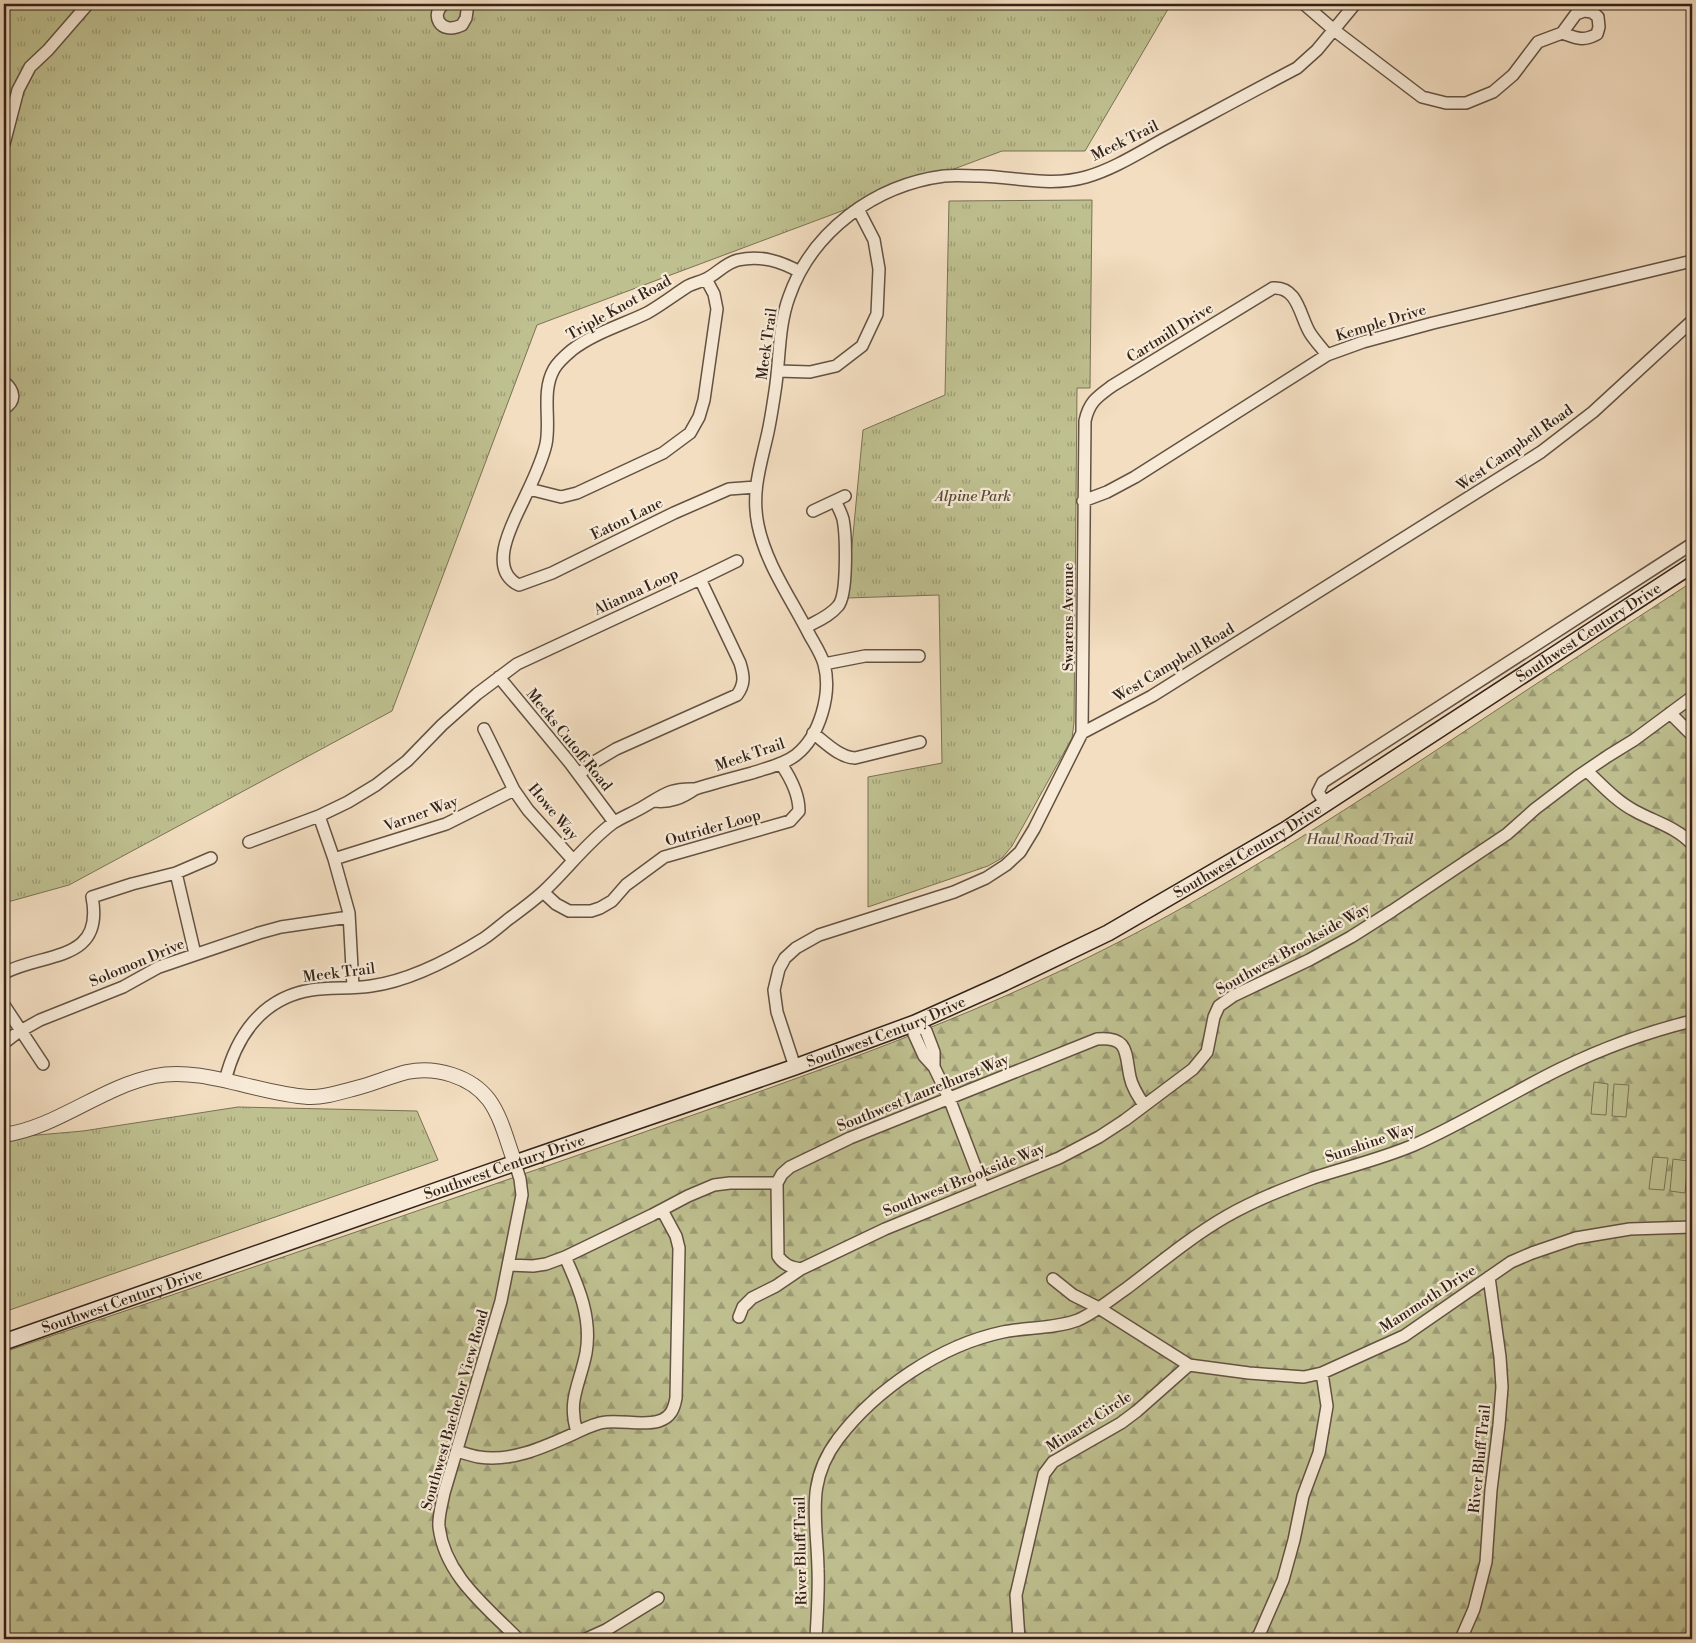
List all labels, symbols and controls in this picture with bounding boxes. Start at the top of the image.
street label: Meek Trail [1088,116,1162,165]
street label: Triple Knot Road [563,271,675,345]
street label: Cartmill Drive [1123,299,1217,367]
street label: Kemple Drive [1334,300,1428,346]
street label: Meek Trail [753,306,782,381]
street label: West Campbell Road [1452,400,1577,496]
park label: Alpine Park [933,487,1011,506]
street label: Eaton Lane [588,493,666,545]
street label: Swarens Avenue [1059,563,1078,671]
street label: Alianna Loop [590,564,681,620]
street label: Southwest Century Drive [1512,578,1664,687]
street label: West Campbell Road [1109,619,1238,707]
street label: Meeks Cutoff Road [522,685,616,795]
street label: Meek Trail [713,734,788,776]
street label: Howe Way [524,780,583,845]
street label: Varner Way [381,792,461,836]
street label: Southwest Century Drive [1170,799,1325,902]
street label: Outrider Loop [663,805,763,851]
park label: Haul Road Trail [1305,830,1414,849]
street label: Southwest Brookside Way [1213,898,1374,999]
street label: Solomon Drive [86,934,188,992]
street label: Meek Trail [302,959,377,987]
street label: Southwest Century Drive [804,992,968,1071]
street label: Southwest Laurelhurst Way [834,1050,1012,1136]
street label: Sunshine Way [1323,1119,1418,1167]
street label: Southwest Century Drive [421,1130,587,1204]
street label: Southwest Brookside Way [880,1139,1048,1221]
street label: Mammoth Drive [1376,1261,1480,1337]
street label: Southwest Century Drive [39,1264,205,1338]
street label: Southwest Bachelor View Road [417,1307,493,1513]
street label: Minaret Circle [1043,1387,1135,1457]
street label: River Bluff Trail [1465,1403,1495,1514]
street label: River Bluff Trail [791,1496,811,1606]

